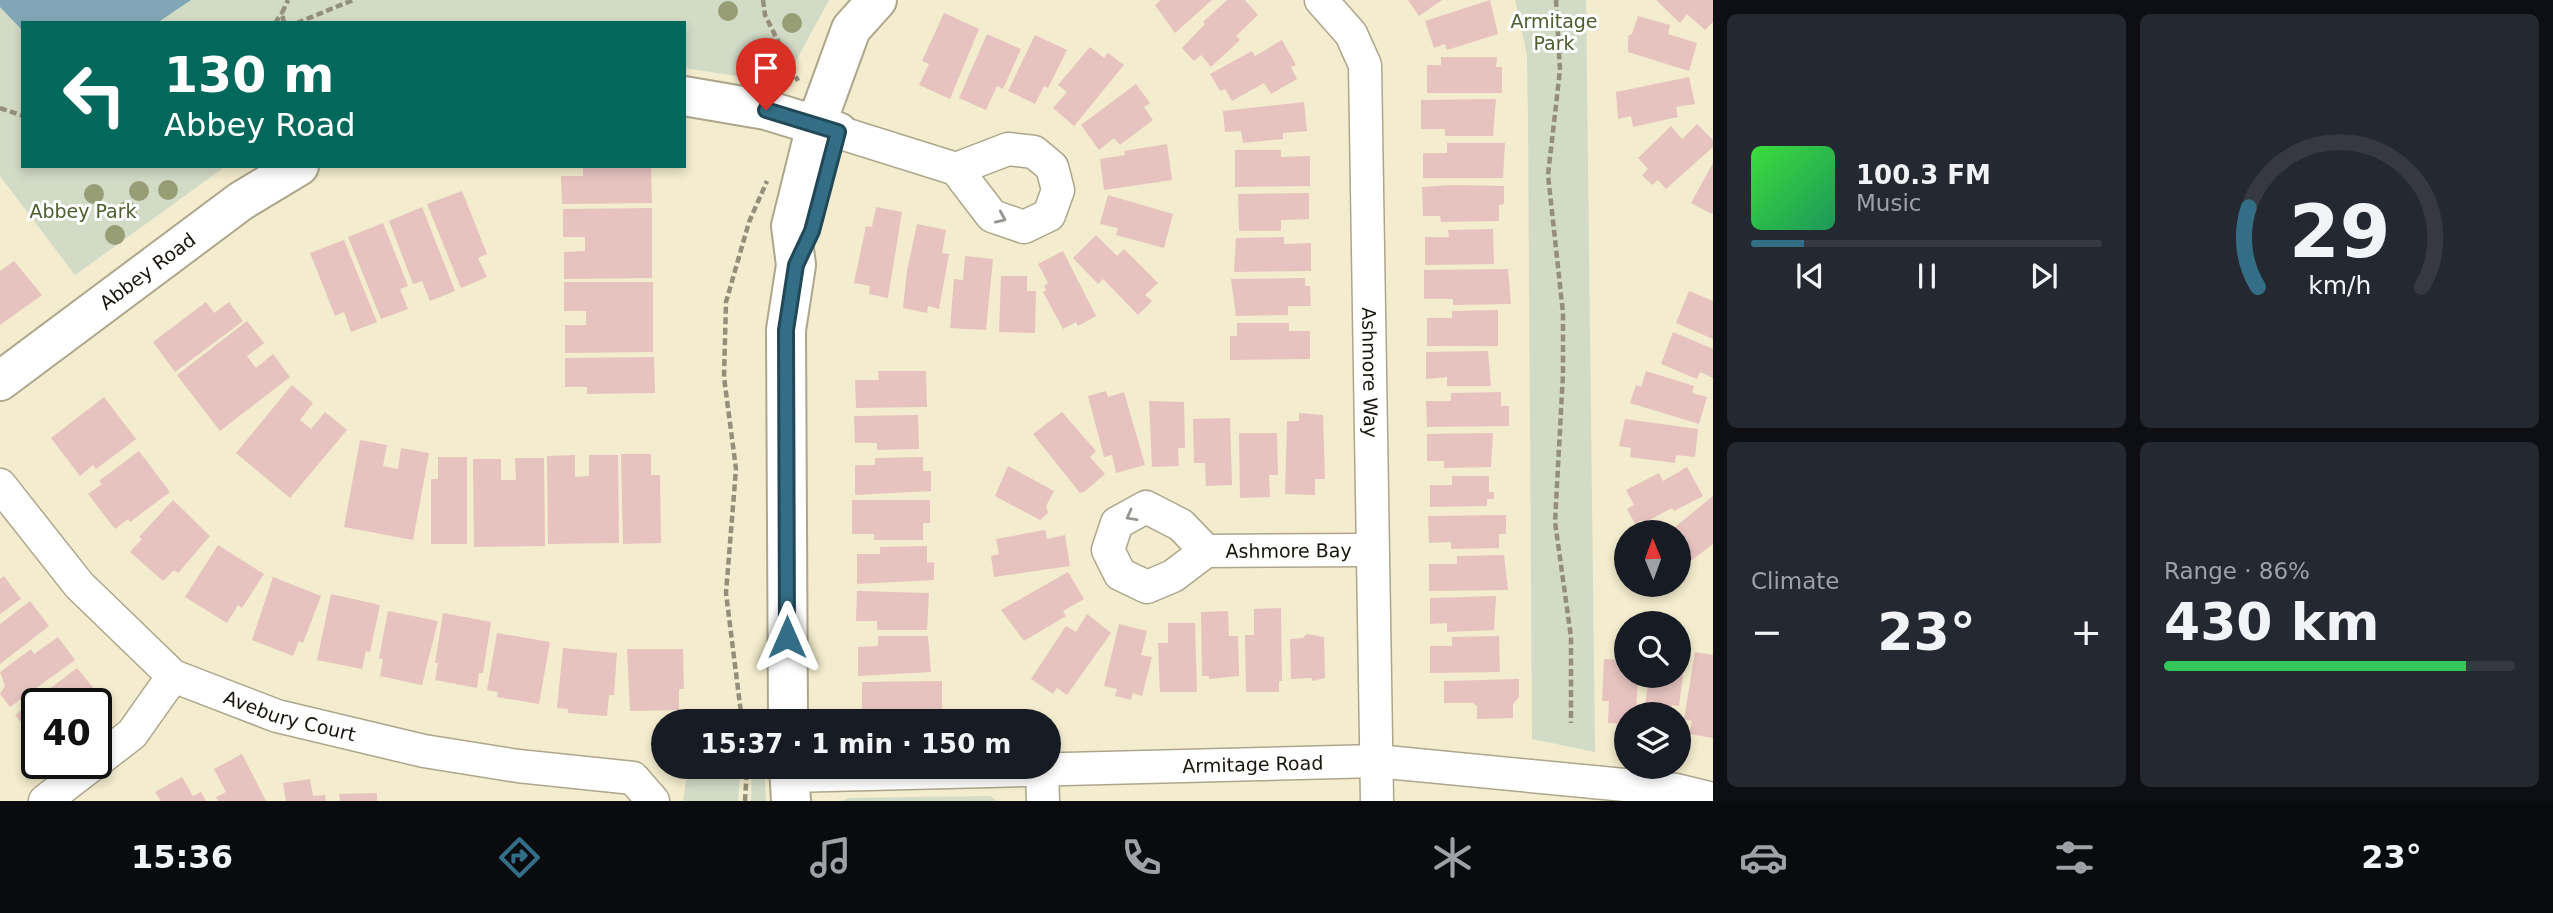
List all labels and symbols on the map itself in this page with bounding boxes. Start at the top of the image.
park label: Armitage Park [1510,10,1598,54]
pin [736,38,796,110]
park label: Abbey Park [29,200,137,222]
one-way arrow [994,210,1006,224]
street label: Abbey Road [95,228,200,314]
street label: Ashmore Way [1358,307,1382,438]
one-way arrow [1126,508,1138,521]
north arrow [1614,520,1690,597]
street label: Ashmore Bay [1225,539,1352,562]
position arrow [750,600,824,674]
street label: Avebury Court [221,686,358,745]
speed limit sign: 40 [21,688,112,779]
street label: Armitage Road [1182,751,1324,777]

